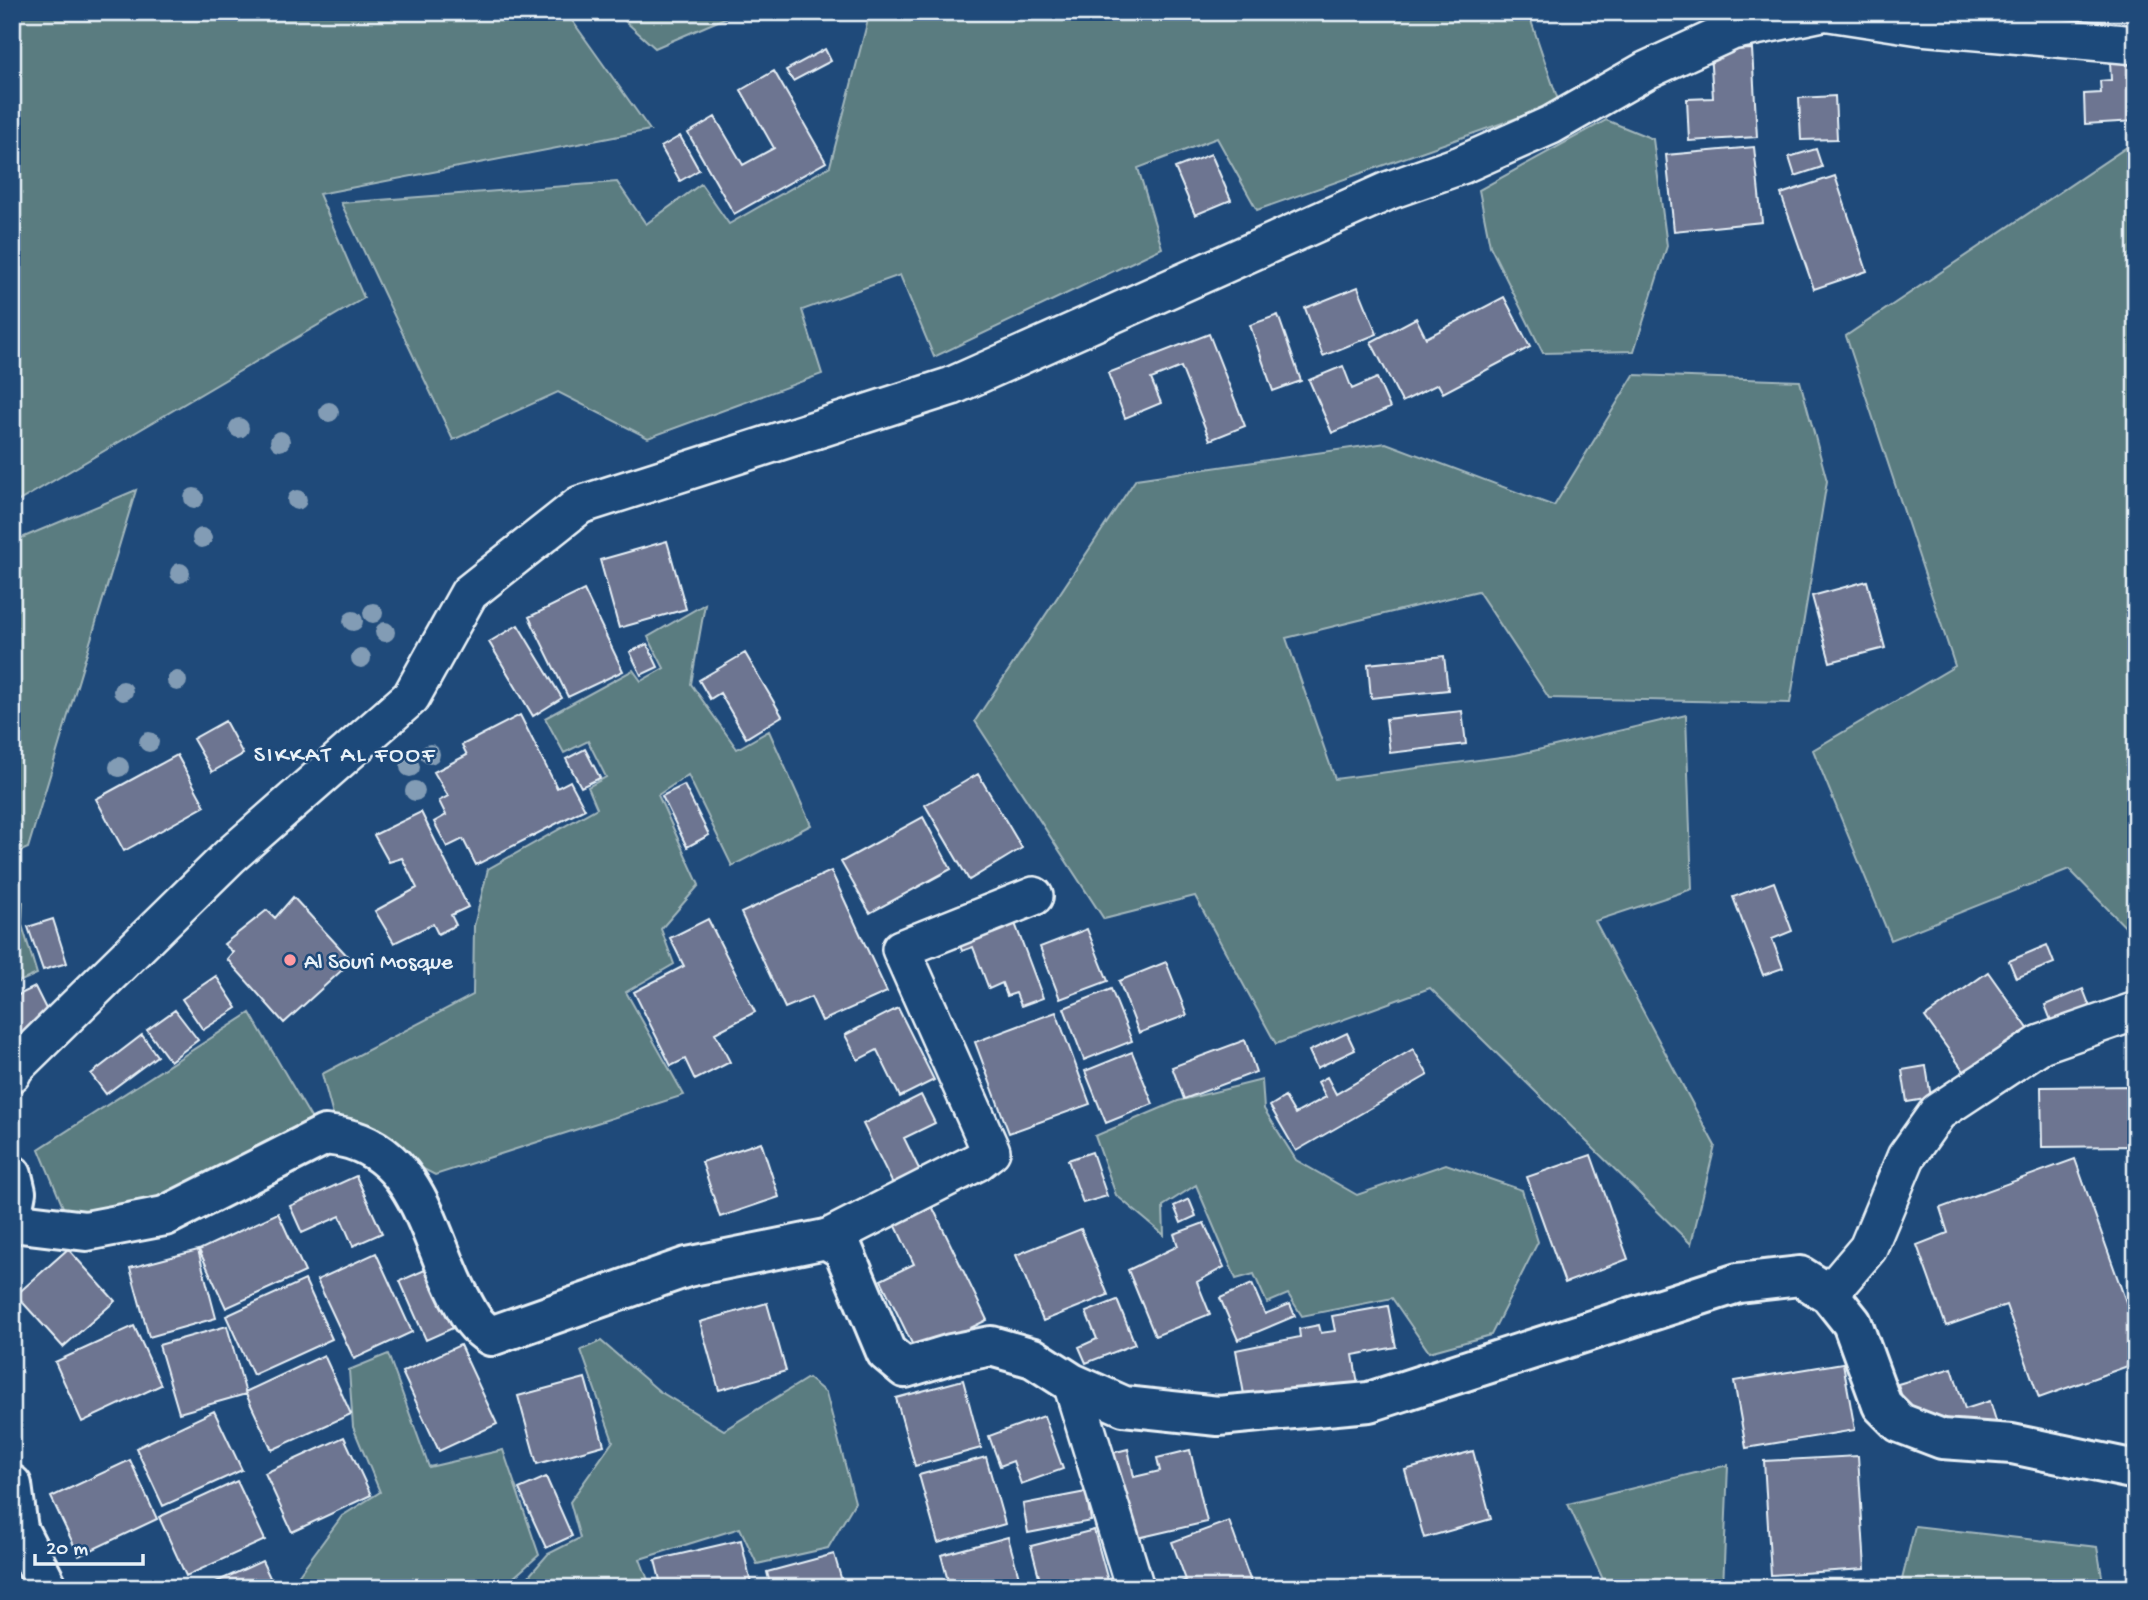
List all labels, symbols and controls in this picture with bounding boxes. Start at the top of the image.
district label: SIKKAT AL FOOF [254,742,436,771]
place label: Al Souri Mosque [304,950,454,977]
marker: Al Souri Mosque [282,952,298,968]
scale bar [35,1523,144,1567]
text: 20 m [46,1538,88,1563]

